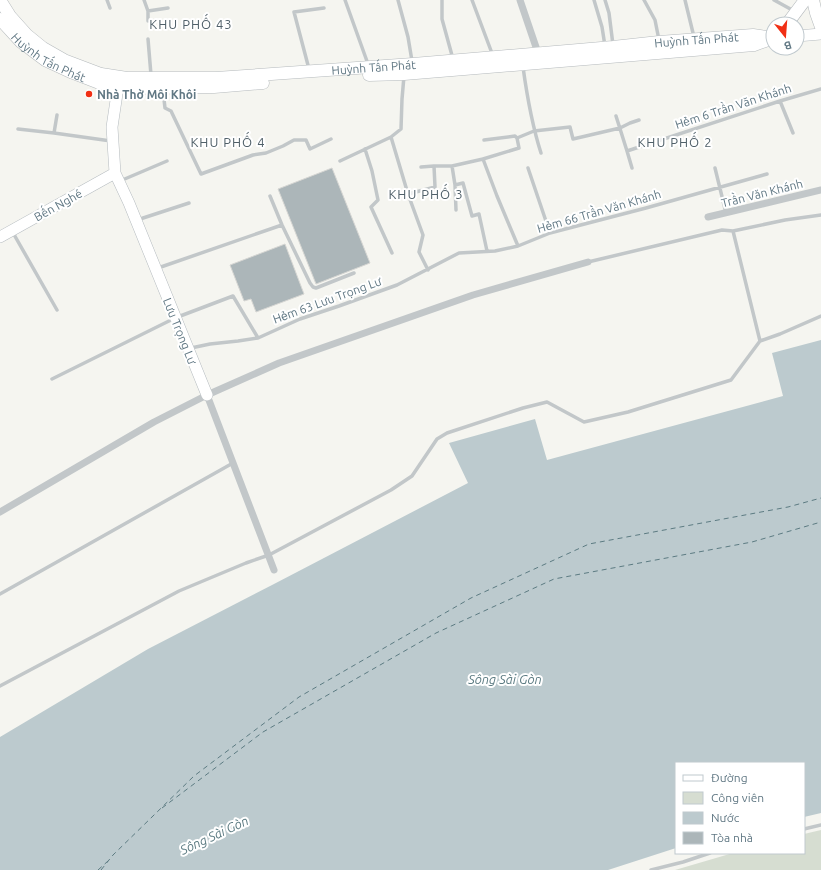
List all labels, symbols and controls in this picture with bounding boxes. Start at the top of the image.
district label: KHU PHỐ 43 [149,13,233,31]
north arrow [765,16,805,56]
street label: Huỳnh Tấn Phát [9,30,88,84]
street label: Huỳnh Tấn Phát [654,30,739,49]
text: B [783,39,793,52]
street label: Huỳnh Tấn Phát [331,57,416,76]
street label: Hẻm 6 Trần Văn Khánh [673,80,793,131]
place label: Nhà Thờ Môi Khôi [97,88,196,101]
marker: Nhà Thờ Môi Khôi [84,89,94,99]
district label: KHU PHỐ 4 [190,131,266,149]
district label: KHU PHỐ 2 [637,131,713,149]
street label: Trần Văn Khánh [720,176,804,209]
district label: KHU PHỐ 3 [388,183,464,201]
street label: Bến Nghé [31,186,84,223]
street label: Hẻm 66 Trần Văn Khánh [535,186,662,235]
street label: Hẻm 63 Lưu Trọng Lư [271,274,384,327]
street label: Lưu Trọng Lư [160,296,200,367]
water label: Sông Sài Gòn [467,672,542,686]
legend [675,762,805,854]
text: Đường [711,771,748,784]
text: Công viên [711,791,764,804]
text: Nước [711,811,740,824]
water label: Sông Sài Gòn [177,813,250,857]
text: Tòa nhà [711,831,753,844]

